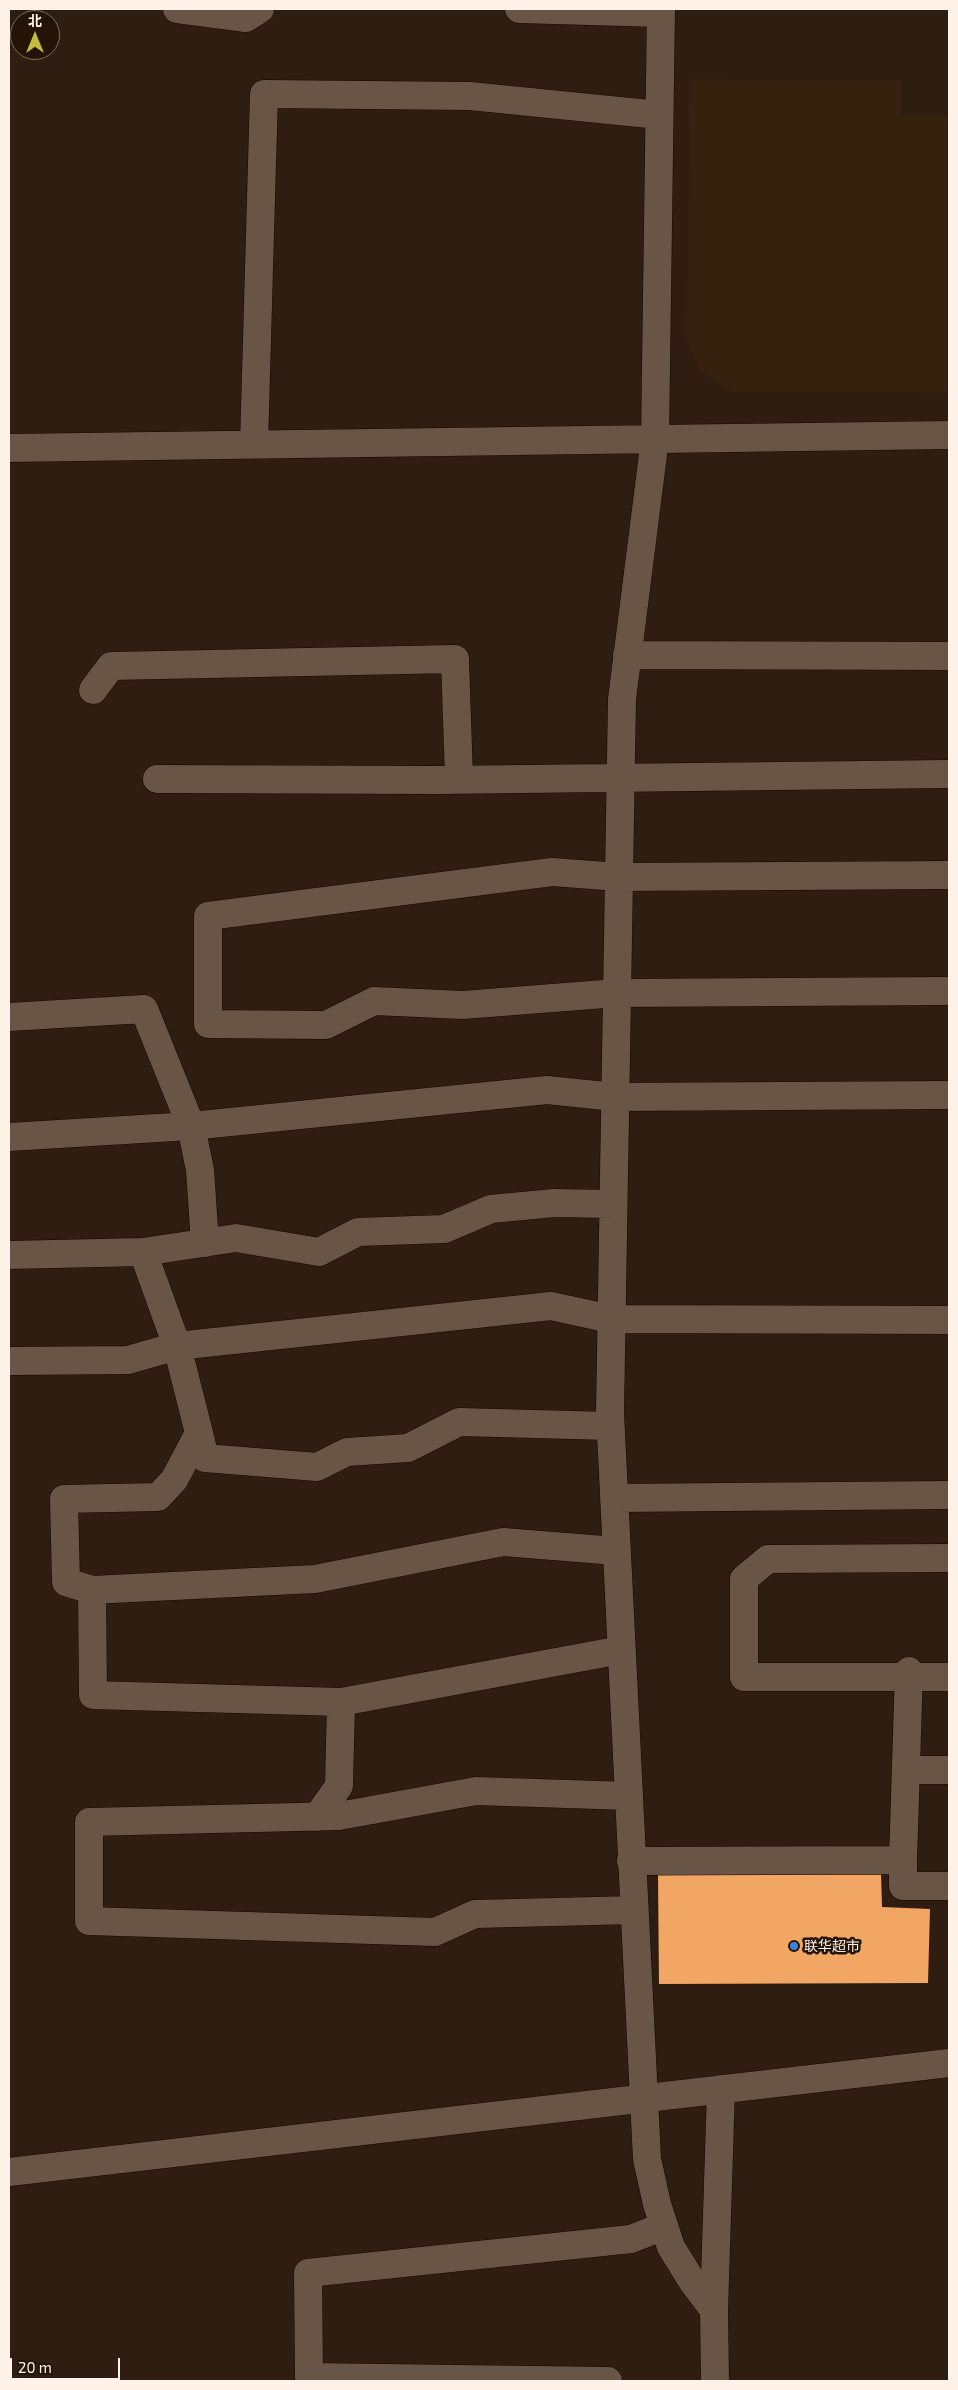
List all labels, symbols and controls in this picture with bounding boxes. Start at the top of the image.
north arrow [10,10,60,60]
text: 北 [28,12,42,29]
place label: 联华超市 [804,1938,860,1954]
marker: 联华超市 [788,1940,800,1952]
scale bar [12,2348,122,2380]
text: 20 m [18,2358,52,2376]

